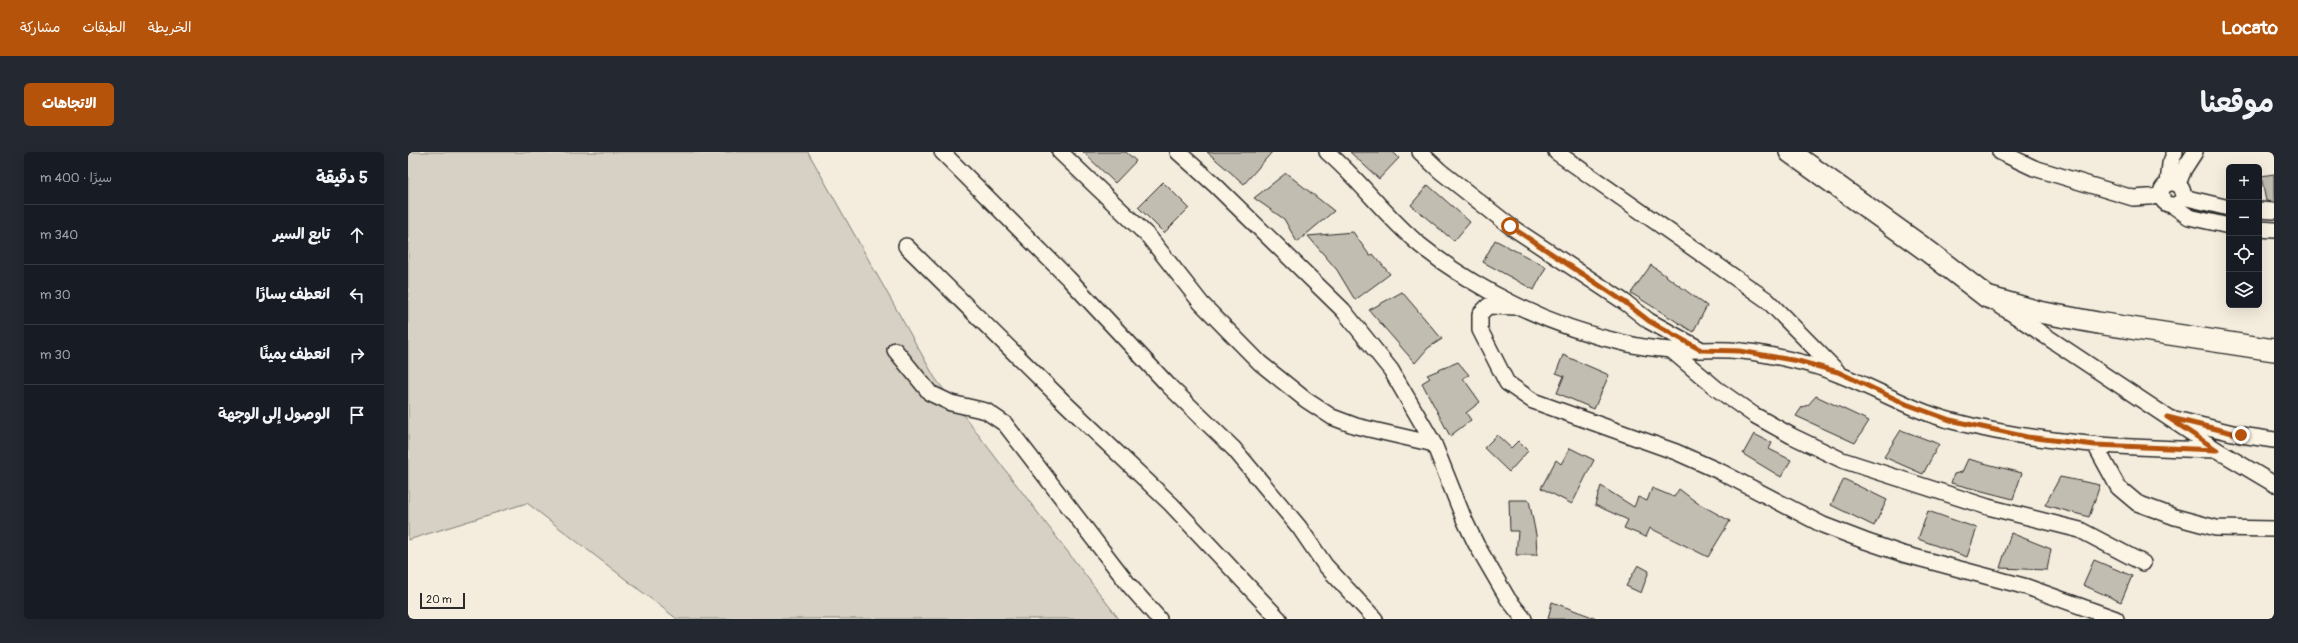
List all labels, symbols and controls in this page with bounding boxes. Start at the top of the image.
text: Locato [2221,16,2278,40]
text: مشاركة [20,19,60,36]
text: الطبقات [82,19,126,36]
text: الخريطة [148,19,191,36]
button: الاتجاهات [24,83,114,126]
text: موقعنا [2200,86,2274,121]
map controls [2226,164,2262,308]
button: + [2226,164,2262,200]
text: 5 دقيقة [316,167,368,188]
text: سيرًا · 400 m [40,170,112,186]
button: − [2226,200,2262,236]
route start [1501,217,1519,235]
icon: ahead [346,224,368,246]
text: تابع السير [273,225,330,244]
text: 340 m [40,227,78,243]
button: locate [2226,236,2262,272]
button: layers [2226,272,2262,308]
icon: left [346,284,368,306]
text: انعطف يسارًا [256,285,330,304]
text: 30 m [40,287,71,303]
icon: right [346,344,368,366]
text: انعطف يمينًا [260,345,330,364]
text: 30 m [40,347,71,363]
icon: arrive [346,404,368,426]
text: الوصول إلى الوجهة [218,405,330,424]
route end [2232,426,2250,444]
scale bar [420,591,465,610]
text: 20 m [426,593,452,606]

